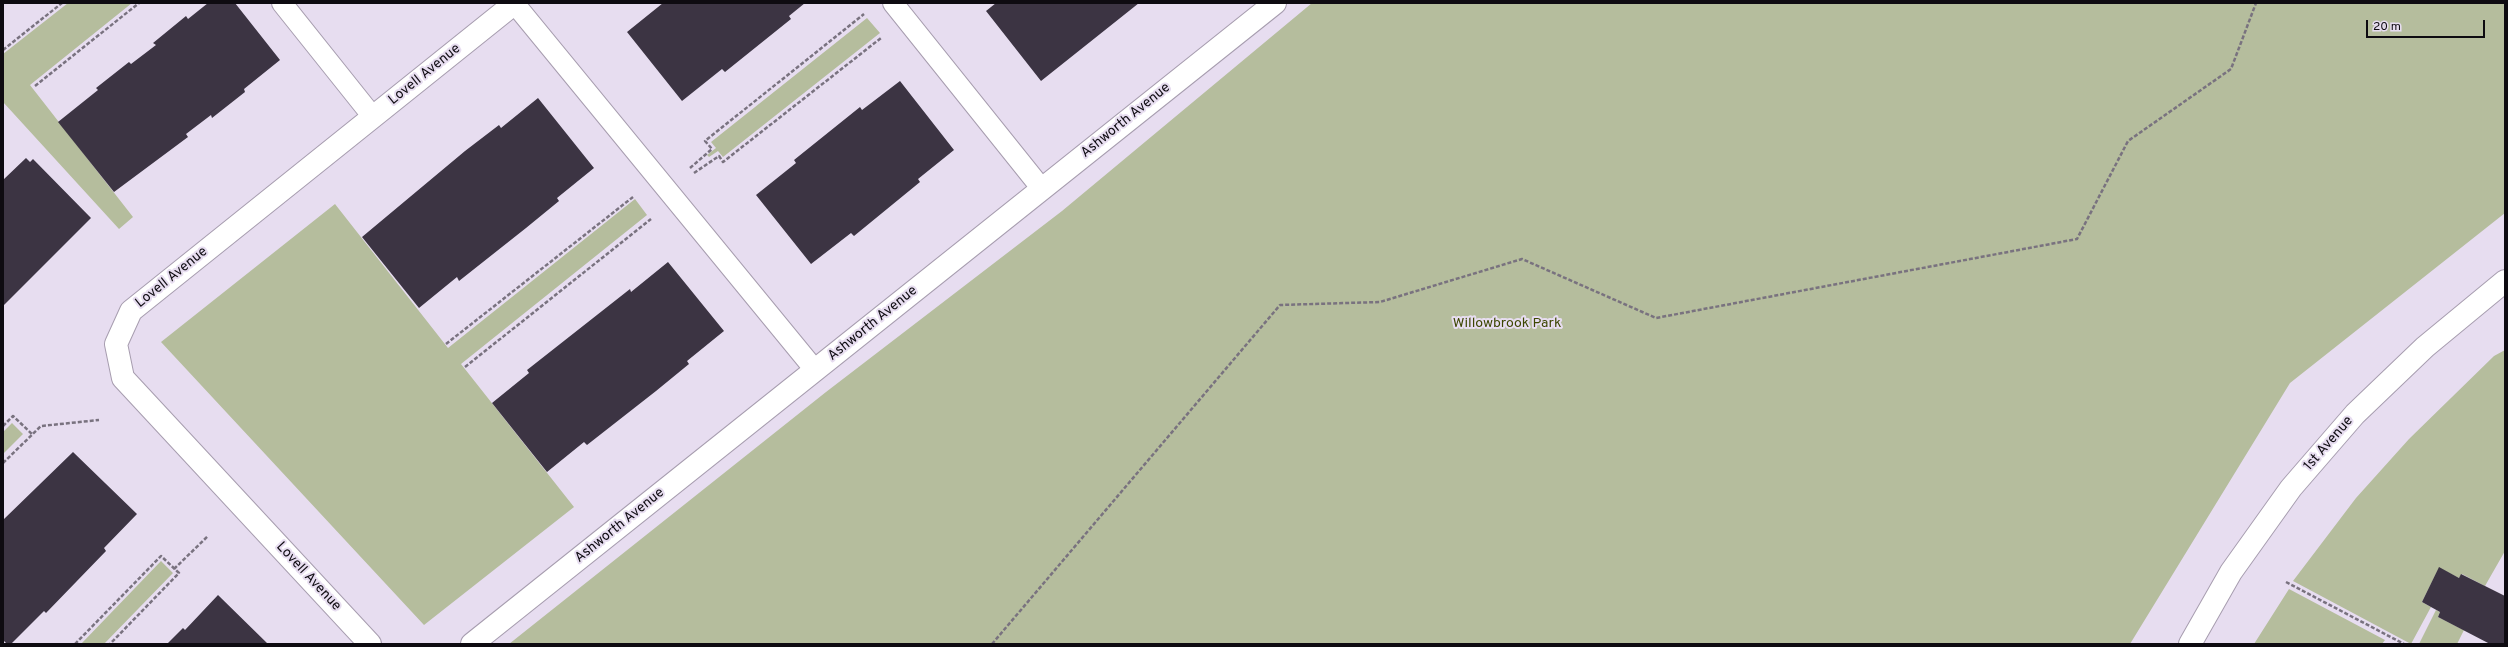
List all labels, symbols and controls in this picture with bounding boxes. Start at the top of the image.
scale bar [2368,12,2487,38]
text: 20 m [2373,19,2401,35]
street label: Lovell Avenue [386,41,464,109]
street label: Ashworth Avenue [1078,80,1174,162]
street label: Lovell Avenue [133,244,211,312]
street label: Ashworth Avenue [825,283,921,365]
park label: Willowbrook Park [1453,316,1561,332]
street label: 1st Avenue [2301,413,2357,475]
street label: Ashworth Avenue [572,485,668,567]
street label: Lovell Avenue [272,539,344,615]

